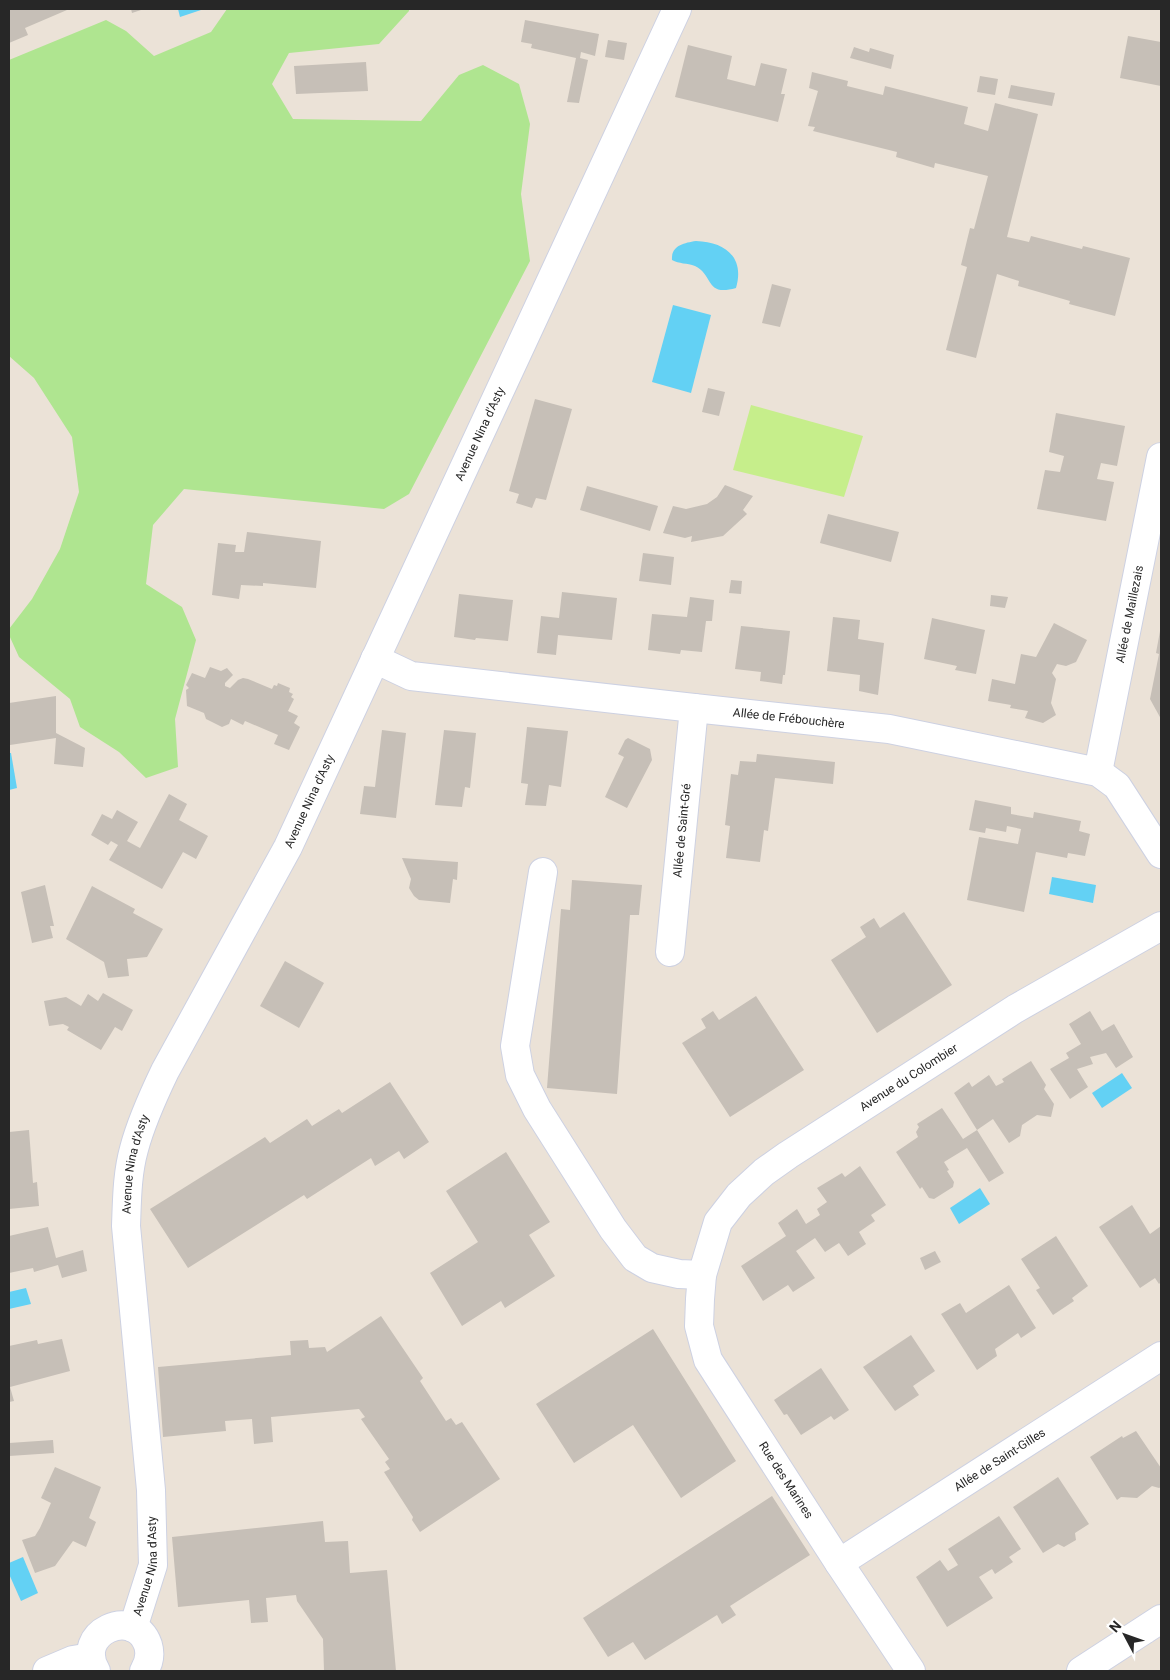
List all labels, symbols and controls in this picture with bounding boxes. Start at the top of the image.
street label: Avenue Nina d'Asty [452,384,508,483]
street label: Allée de Maillezais [1113,564,1146,664]
street label: Allée de Frébouchère [732,705,845,731]
street label: Avenue Nina d'Asty [281,752,337,850]
street label: Allée de Saint-Gré [670,783,694,878]
street label: Avenue du Colombier [857,1041,960,1114]
street label: Avenue Nina d'Asty [119,1112,152,1214]
street label: Allée de Saint-Gilles [951,1425,1048,1494]
street label: Rue des Marines [756,1439,816,1521]
street label: Avenue Nina d'Asty [130,1516,160,1618]
north arrow [1100,1610,1150,1660]
text: N [1106,1617,1124,1635]

